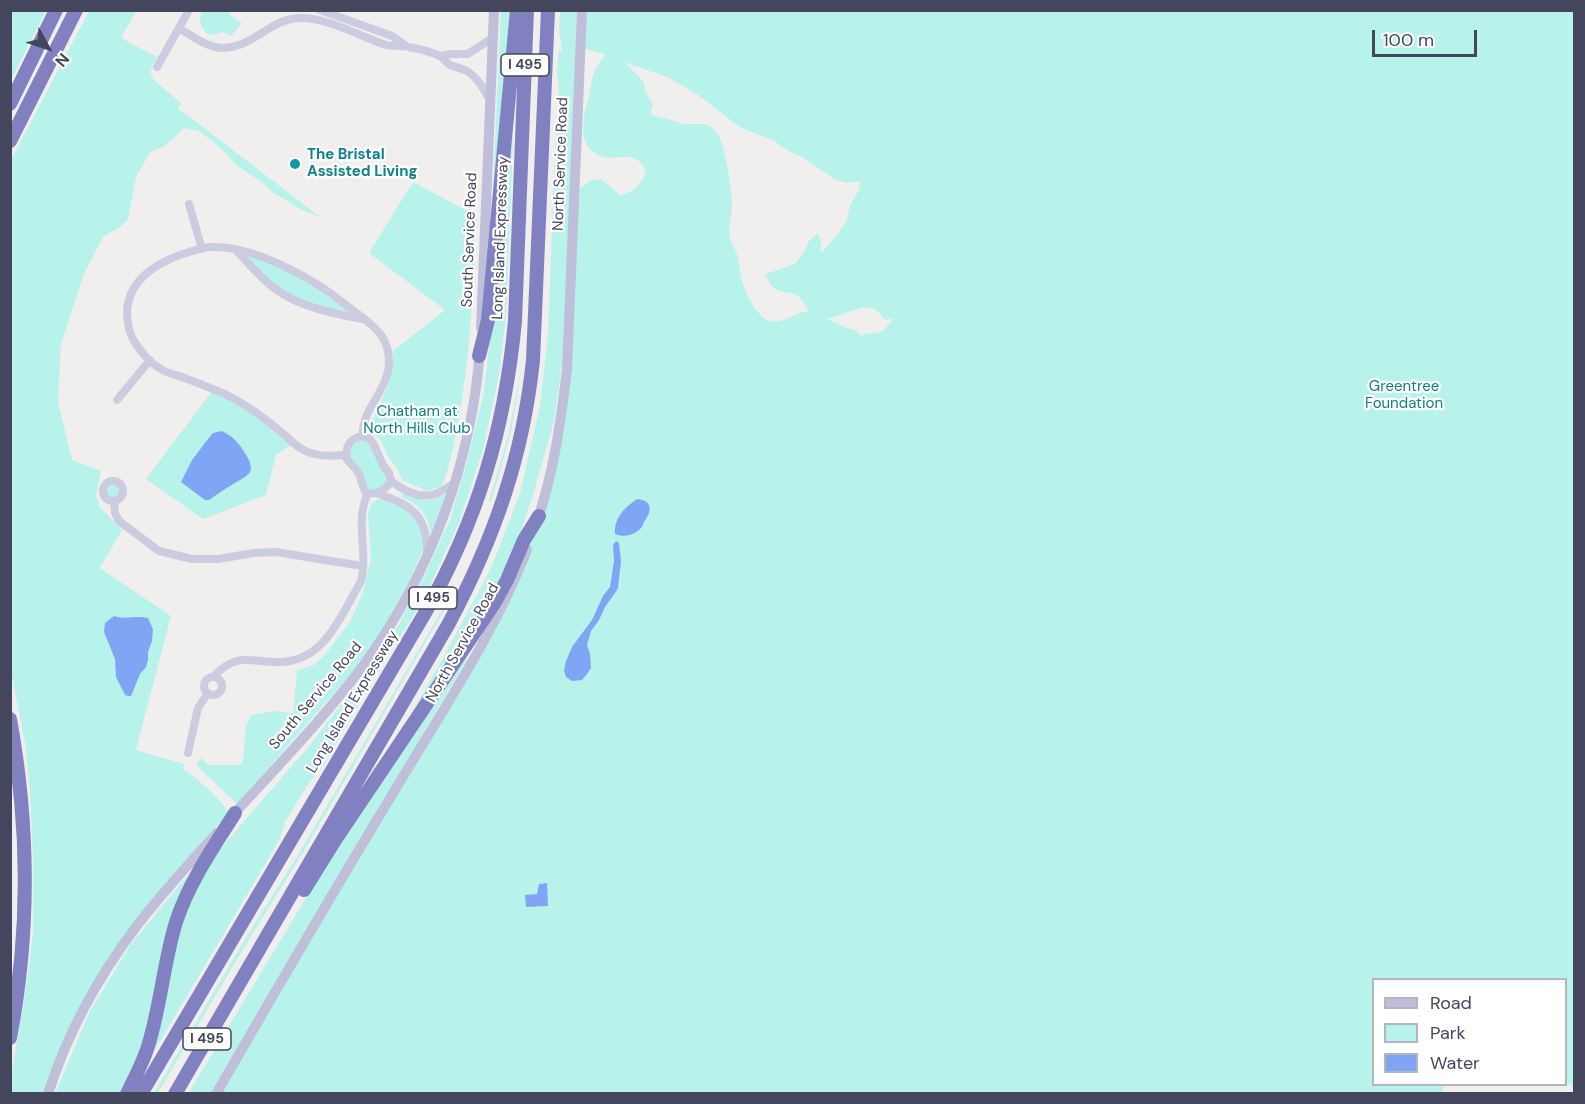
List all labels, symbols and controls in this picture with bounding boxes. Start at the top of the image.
north arrow [18,18,78,78]
scale bar [1375,18,1480,56]
text: 100 m [1383,28,1434,52]
text: N [50,49,74,71]
road number: I 495 [501,54,549,76]
street label: North Service Road [550,97,572,231]
place label: The Bristal Assisted Living [307,146,417,181]
street label: Long Island Expressway [489,156,513,320]
marker: The Bristal Assisted Living [288,157,302,171]
street label: South Service Road [459,172,481,308]
park label: Greentree Foundation [1365,378,1443,413]
park label: Chatham at North Hills Club [363,403,471,438]
street label: North Service Road [423,580,503,706]
road number: I 495 [409,587,457,609]
street label: Long Island Expressway [303,627,403,777]
street label: South Service Road [266,639,366,753]
legend [1372,978,1567,1086]
text: Road [1430,991,1472,1015]
text: Park [1430,1021,1466,1045]
road number: I 495 [183,1028,231,1050]
text: Water [1430,1051,1480,1075]

